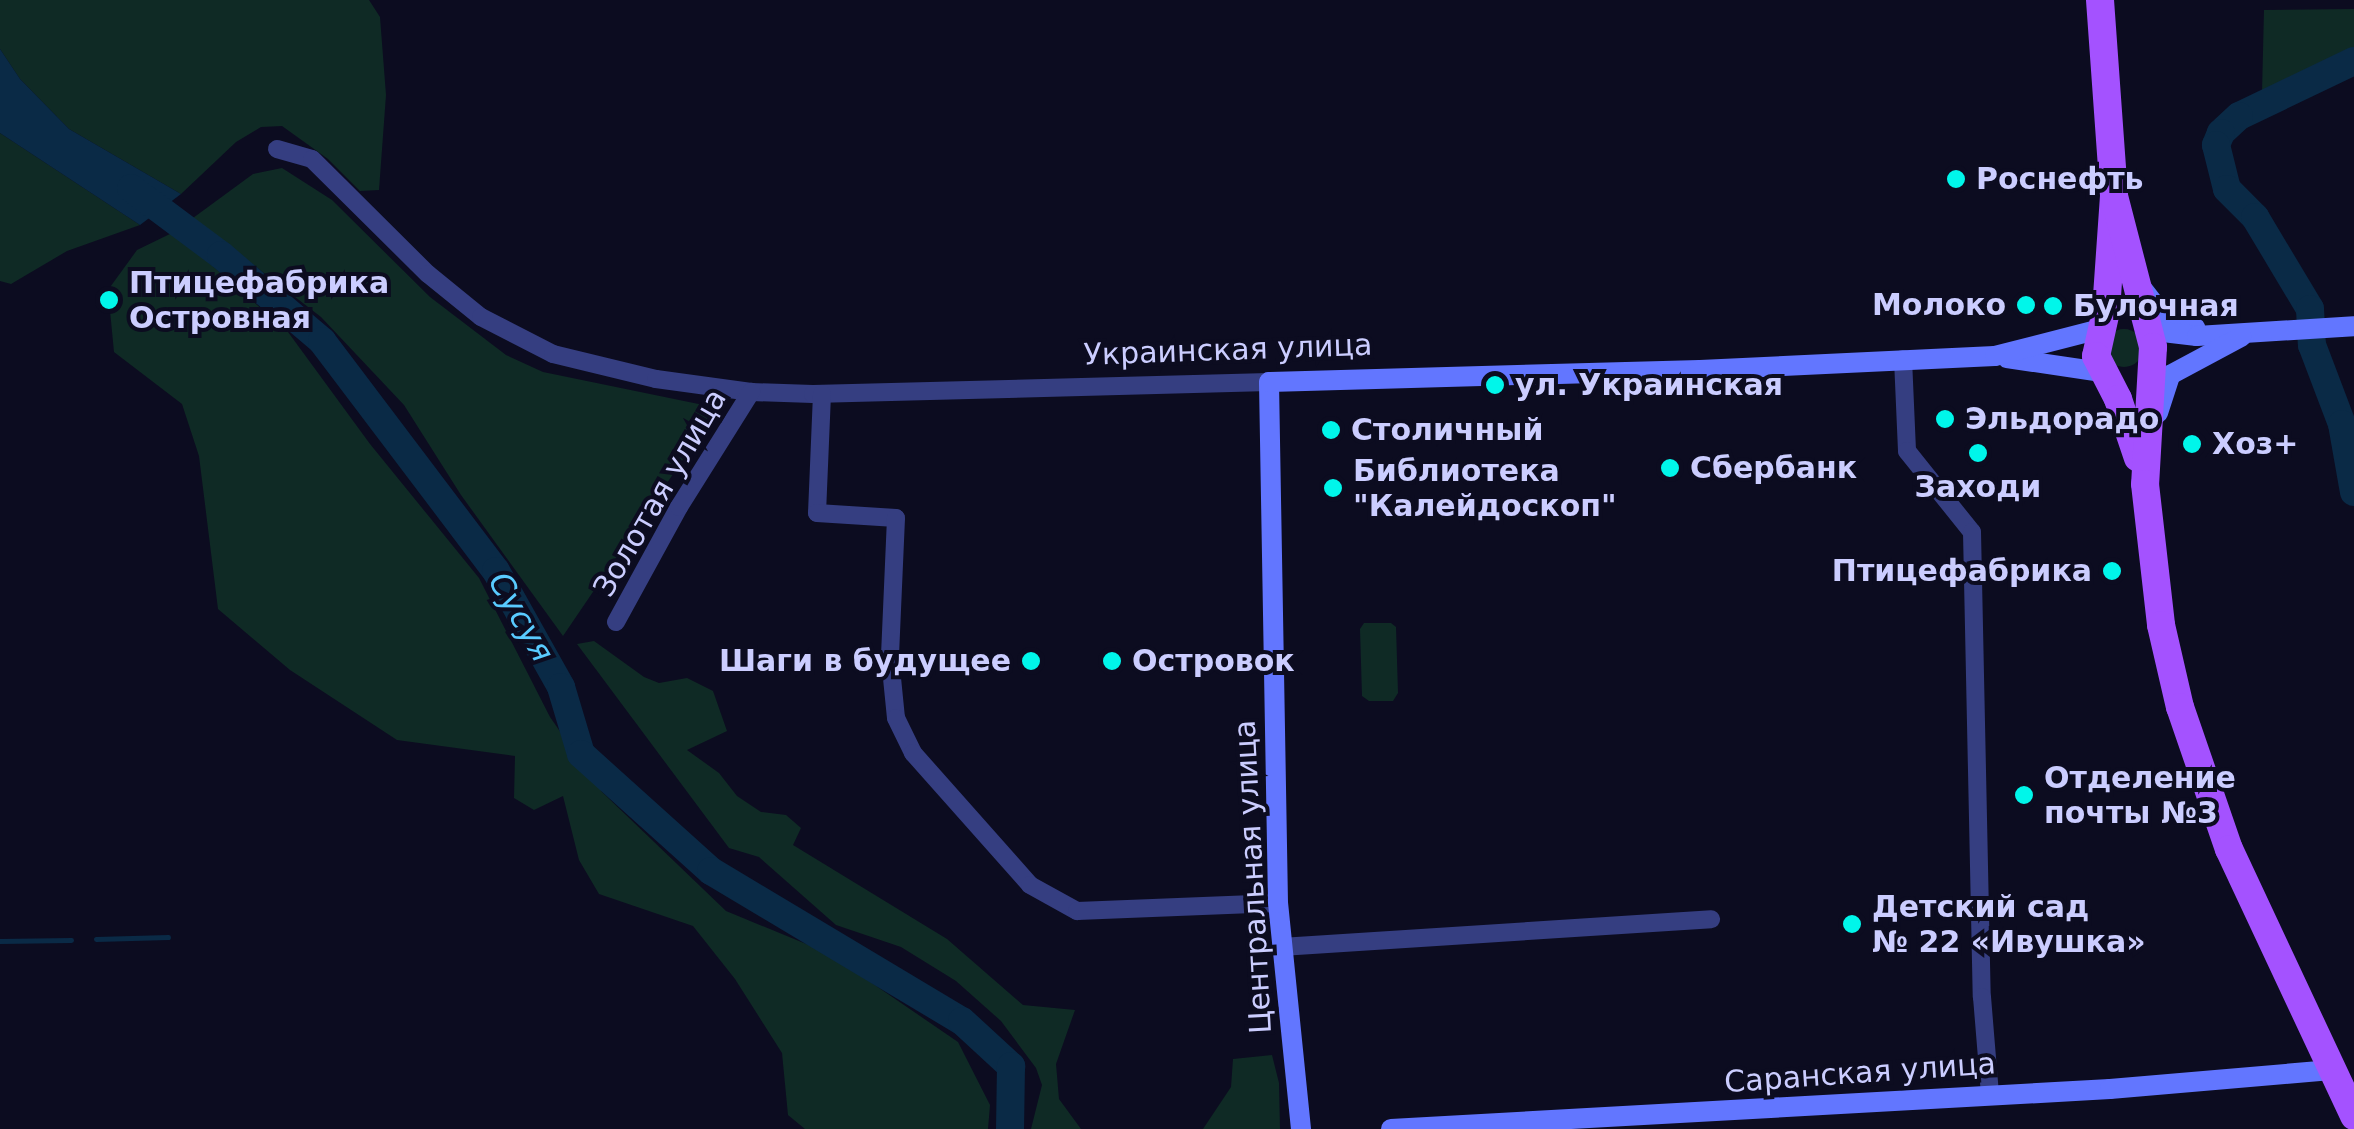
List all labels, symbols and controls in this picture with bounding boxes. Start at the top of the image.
place label: Роснефть [1976,161,2144,197]
marker: Роснефть [1945,168,1967,190]
place label: Птицефабрика Островная [129,265,389,336]
place label: Молоко [1872,287,2006,323]
place label: Булочная [2073,288,2239,324]
marker: Птицефабрика Островная [98,289,120,311]
marker: Молоко [2015,294,2037,316]
marker: Булочная [2042,295,2064,317]
street label: Украинская улица [1083,327,1373,373]
place label: ул. Украинская [1515,367,1783,403]
marker: ул. Украинская [1484,374,1506,396]
street label: Золотая улица [586,383,734,603]
place label: Эльдорадо [1965,401,2159,437]
marker: Эльдорадо [1934,408,1956,430]
place label: Столичный [1351,412,1543,448]
marker: Столичный [1320,419,1342,441]
place label: Хоз+ [2212,426,2298,462]
marker: Хоз+ [2181,433,2203,455]
marker: Заходи [1967,442,1989,464]
place label: Сбербанк [1690,450,1857,486]
place label: Библиотека "Калейдоскоп" [1353,453,1617,524]
marker: Сбербанк [1659,457,1681,479]
place label: Заходи [1915,469,2041,505]
marker: Библиотека "Калейдоскоп" [1322,477,1344,499]
place label: Птицефабрика [1832,553,2092,589]
marker: Птицефабрика [2101,560,2123,582]
water label: Сусуя [480,565,562,669]
place label: Шаги в будущее [719,643,1011,679]
place label: Островок [1132,643,1295,679]
marker: Шаги в будущее [1020,650,1042,672]
marker: Островок [1101,650,1123,672]
street label: Центральная улица [1227,719,1279,1035]
place label: Отделение почты №3 [2044,760,2236,830]
marker: Отделение почты №3 [2013,784,2035,806]
place label: Детский сад № 22 «Ивушка» [1872,889,2146,960]
marker: Детский сад № 22 «Ивушка» [1841,913,1863,935]
street label: Саранская улица [1723,1046,1997,1100]

